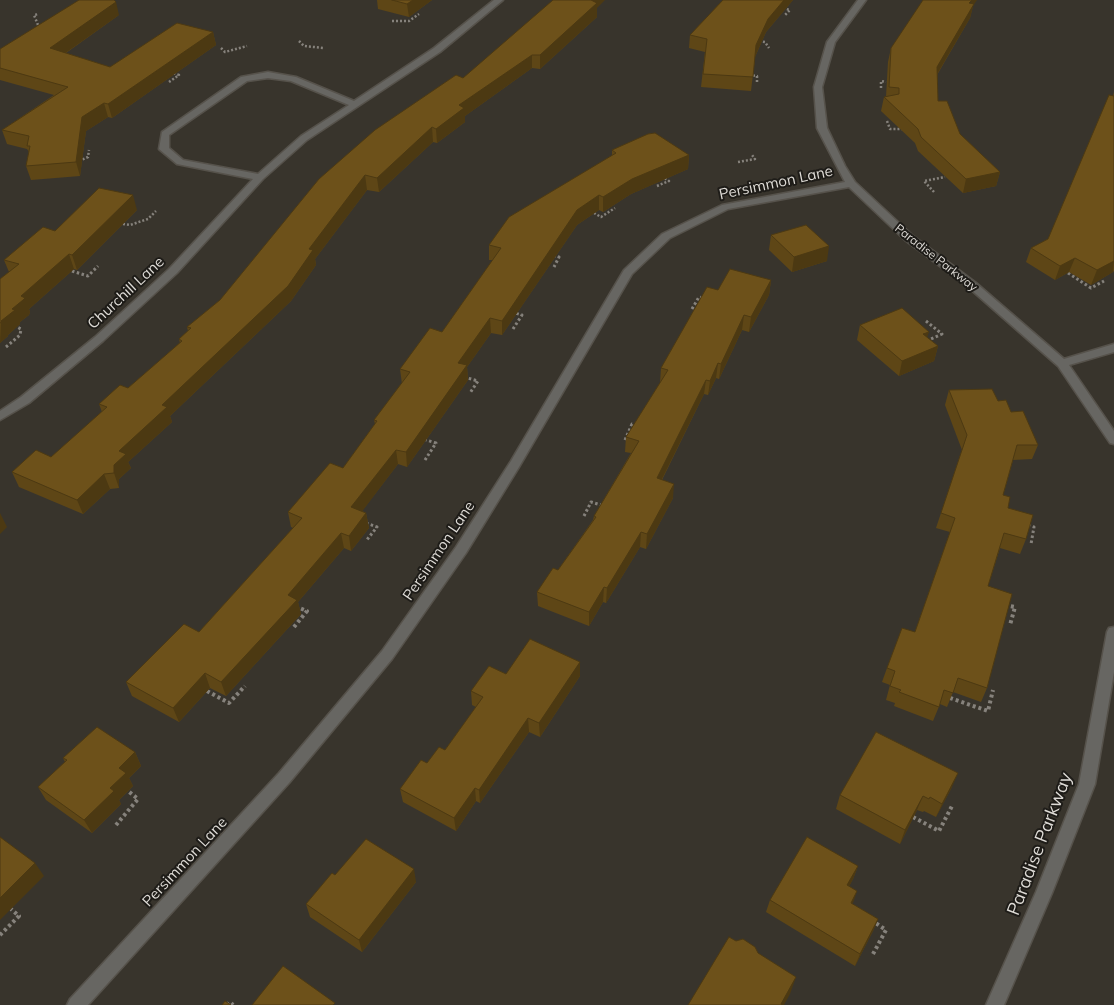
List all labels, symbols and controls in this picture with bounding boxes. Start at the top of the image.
street label: Persimmon Lane [718,162,834,204]
street label: Paradise Parkway [892,221,980,295]
street label: Churchill Lane [84,253,168,333]
street label: Persimmon Lane [399,498,479,604]
street label: Paradise Parkway [1003,770,1077,918]
street label: Persimmon Lane [139,814,231,910]

